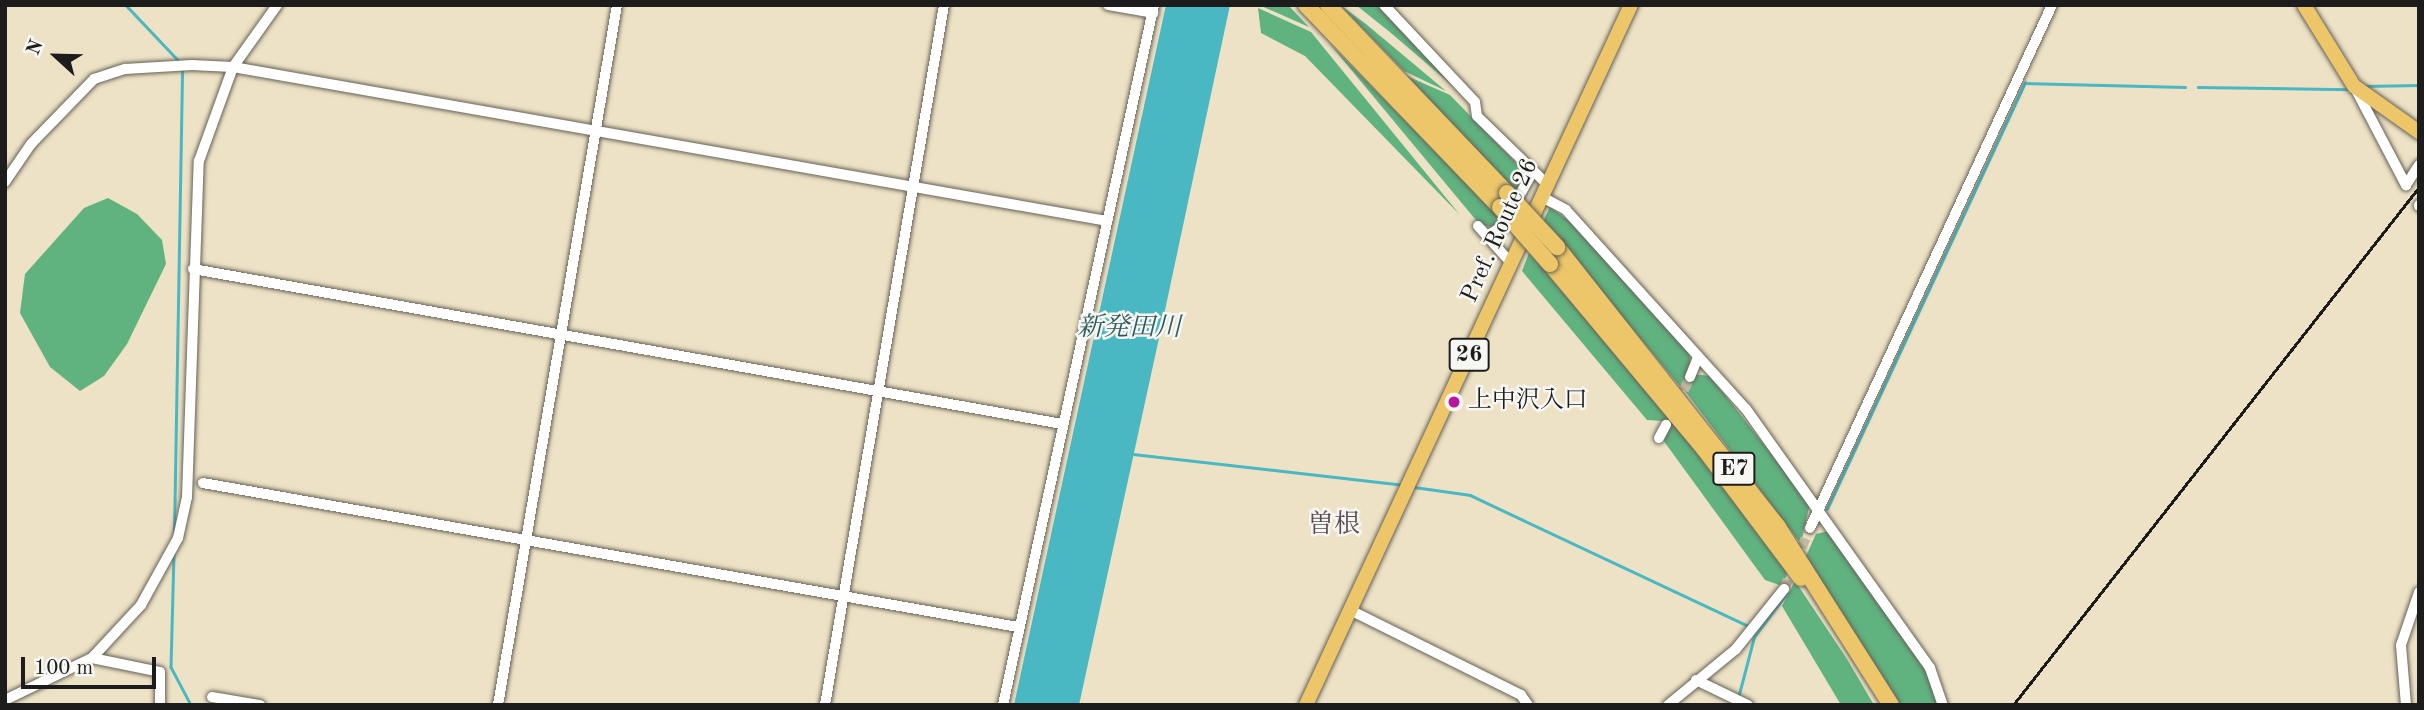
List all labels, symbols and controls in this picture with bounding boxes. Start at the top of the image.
north arrow [21,21,91,91]
text: N [25,38,48,58]
street label: Pref. Route 26 [1456,155,1546,307]
water label: 新発田川 [1077,313,1181,345]
road number: 26 [1448,336,1490,374]
place label: 上中沢入口 [1468,388,1588,416]
marker: 上中沢入口 [1446,394,1462,410]
road number: E7 [1711,449,1757,489]
district label: 曽根 [1308,510,1360,542]
scale bar [24,644,159,688]
text: 100 m [34,658,93,679]

